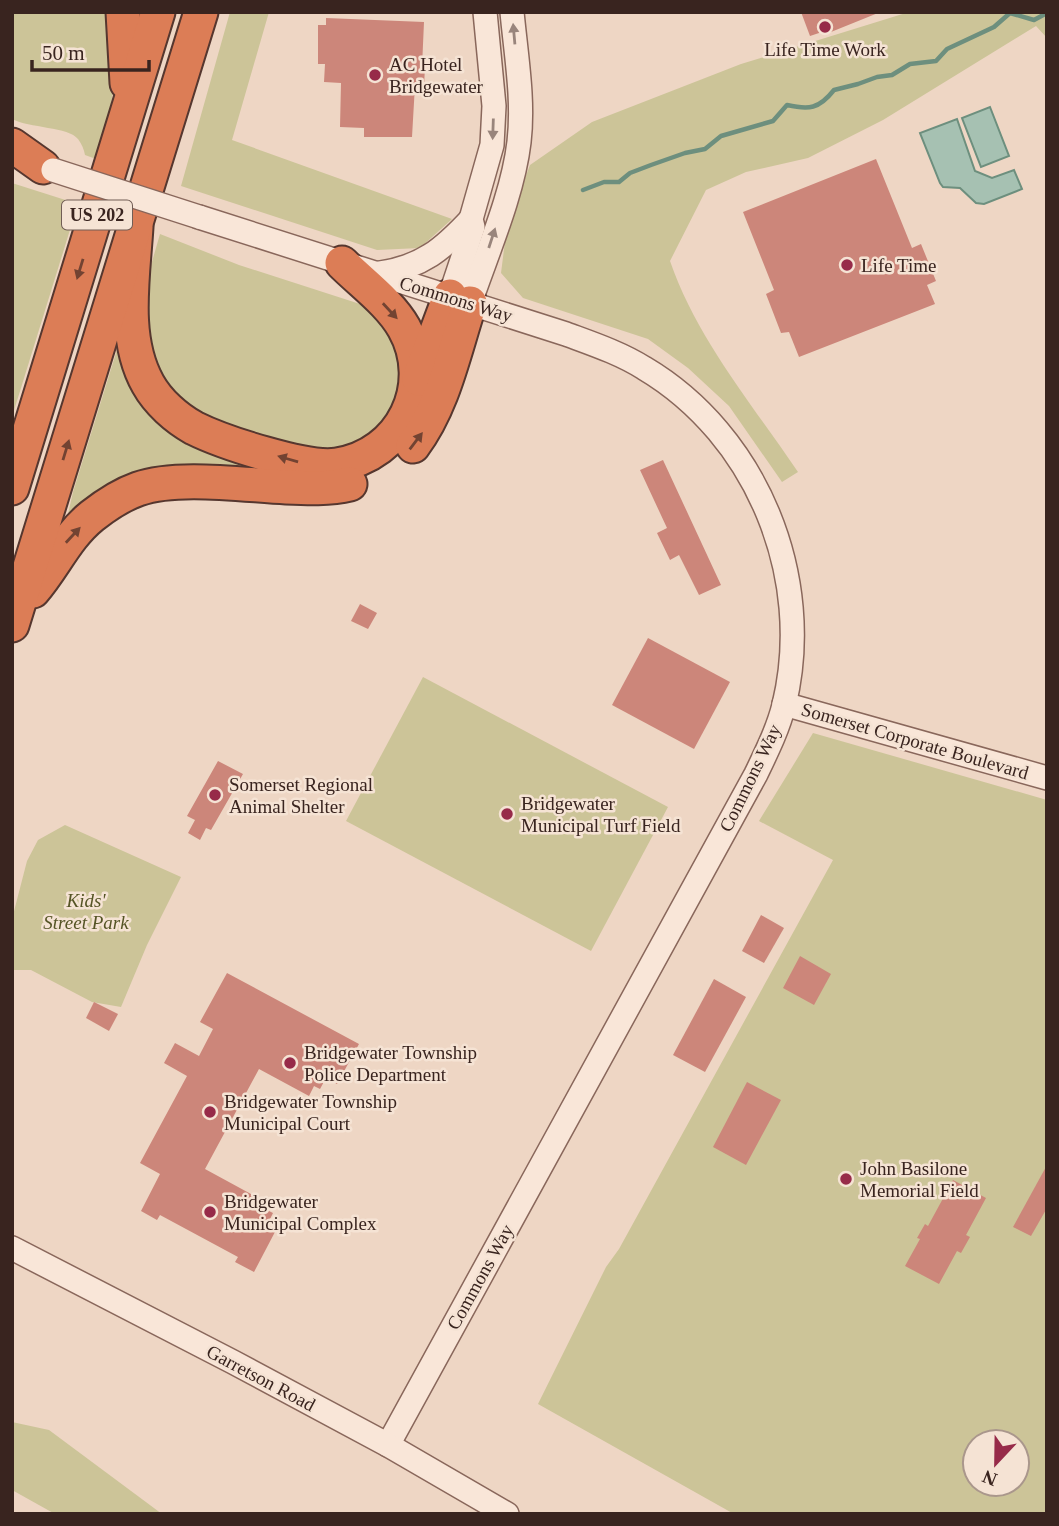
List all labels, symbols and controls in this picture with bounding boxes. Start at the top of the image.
marker: Life Time Work [817,19,833,35]
one-way arrow [508,23,519,45]
scale bar [32,28,149,72]
place label: Life Time Work [764,39,886,60]
text: 50 m [42,41,85,65]
place label: AC Hotel Bridgewater [389,54,484,97]
marker: AC Hotel Bridgewater [367,67,383,83]
one-way arrow [487,118,499,140]
road number: US 202 [62,200,132,230]
one-way arrow [487,228,498,249]
place label: Life Time [861,255,936,276]
marker: Life Time [839,257,855,273]
one-way arrow [75,259,85,280]
street label: Commons Way [397,272,515,326]
one-way arrow [382,302,398,319]
one-way arrow [409,432,423,450]
one-way arrow [62,439,72,460]
one-way arrow [277,454,298,464]
one-way arrow [65,527,81,544]
street label: Somerset Corporate Boulevard [799,698,1031,784]
street label: Commons Way [715,720,785,835]
place label: Somerset Regional Animal Shelter [229,774,373,817]
marker: Somerset Regional Animal Shelter [207,787,223,803]
place label: Bridgewater Municipal Turf Field [521,793,681,836]
marker: Bridgewater Municipal Turf Field [499,806,515,822]
park label: Kids' Street Park [43,890,129,933]
place label: Bridgewater Township Police Department [304,1042,477,1085]
marker: Bridgewater Township Police Department [282,1055,298,1071]
place label: Bridgewater Township Municipal Court [224,1091,397,1134]
marker: Bridgewater Township Municipal Court [202,1104,218,1120]
place label: John Basilone Memorial Field [860,1158,979,1201]
marker: John Basilone Memorial Field [838,1171,854,1187]
place label: Bridgewater Municipal Complex [224,1191,377,1234]
marker: Bridgewater Municipal Complex [202,1204,218,1220]
street label: Commons Way [442,1220,518,1333]
street label: Garretson Road [203,1341,319,1416]
north arrow [961,1428,1031,1498]
text: N [979,1466,1000,1491]

